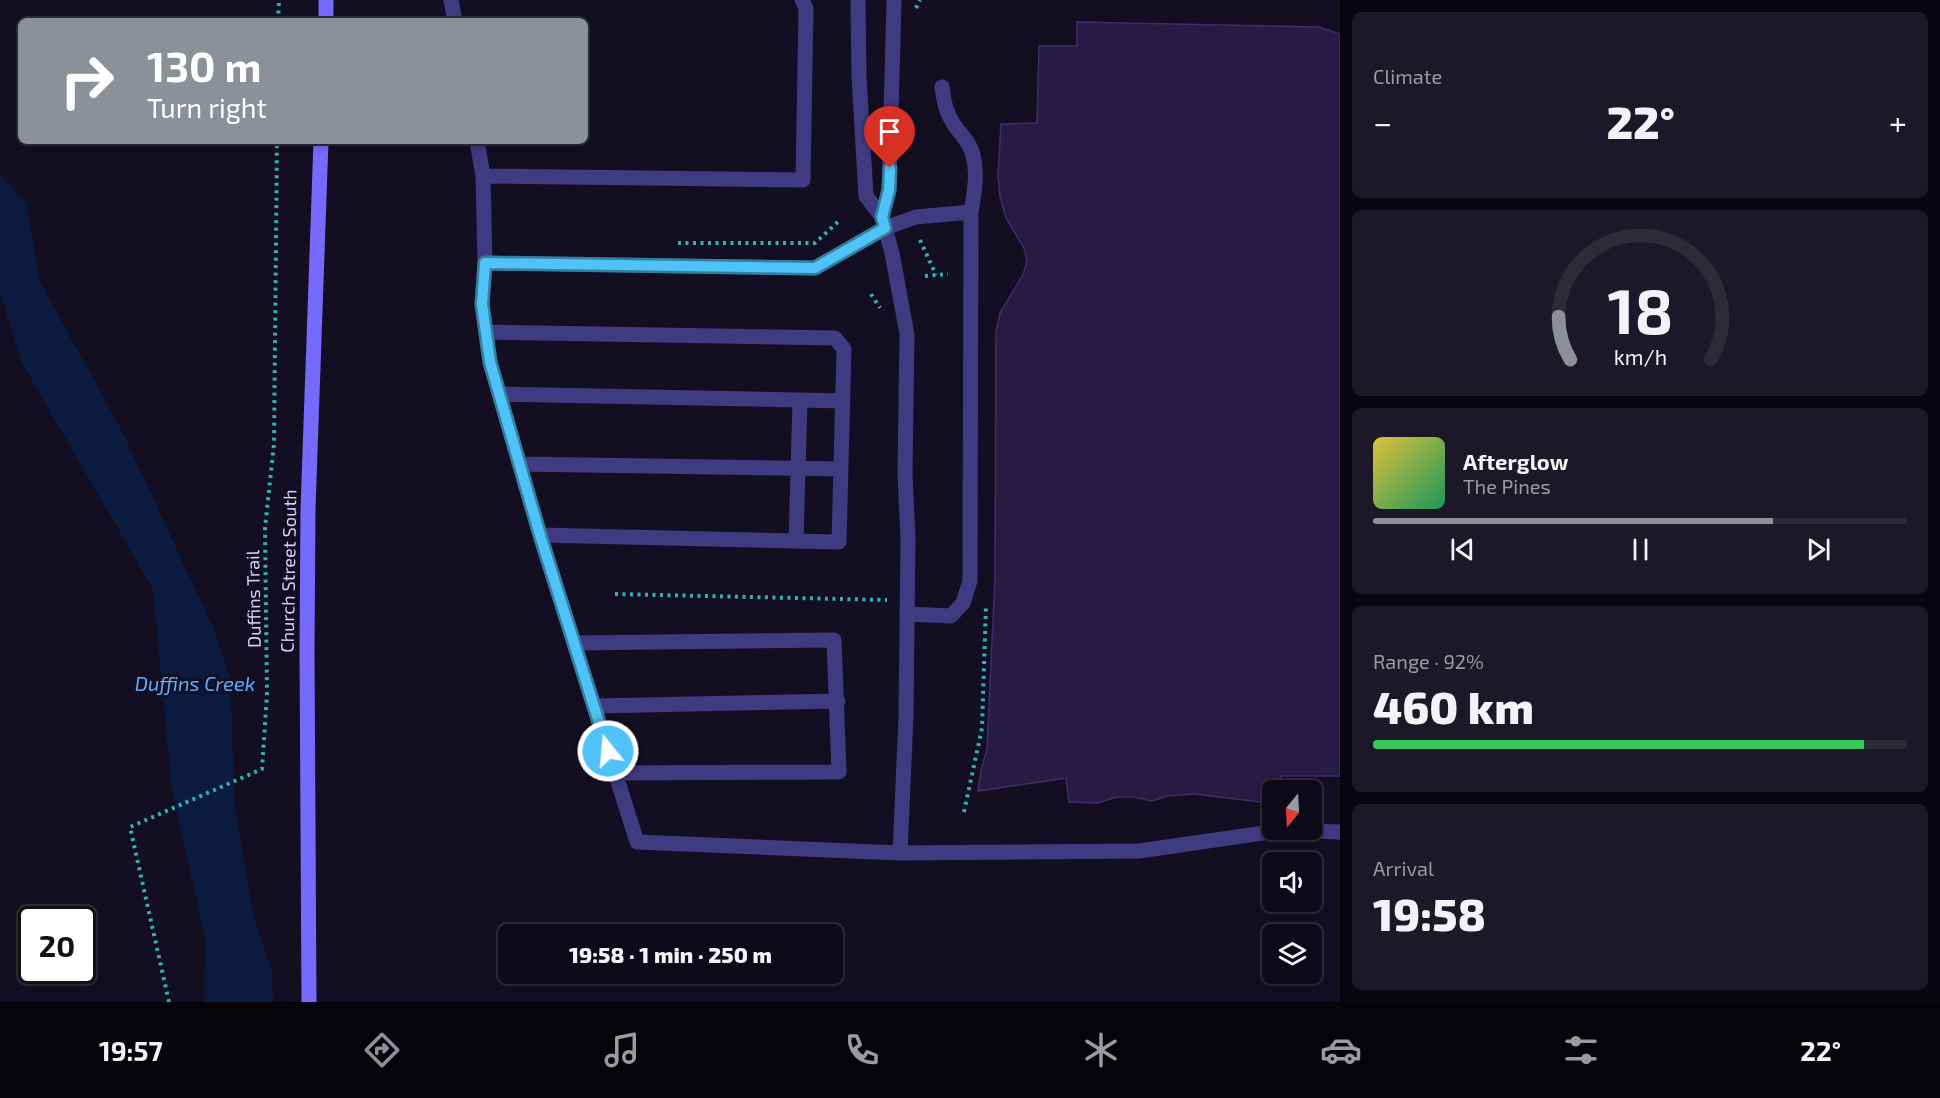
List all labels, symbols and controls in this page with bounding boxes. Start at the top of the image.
text: 130 m [147,40,262,90]
icon: right [48,42,126,120]
text: Climate [1373,64,1442,88]
text: Turn right [147,91,267,123]
text: 22° [1606,94,1675,148]
text: − [1373,102,1392,142]
text: + [1889,102,1907,142]
pin [864,106,915,168]
icon: arrive [873,115,906,148]
text: 18 [1607,272,1673,347]
text: km/h [1613,344,1667,369]
text: Afterglow [1463,448,1568,474]
text: The Pines [1463,474,1551,498]
street label: Church Street South [276,489,300,653]
icon: previous [1446,533,1479,566]
icon: pause [1624,533,1657,566]
icon: next [1802,533,1835,566]
street label: Duffins Trail [241,549,265,648]
text: Range · 92% [1373,649,1484,673]
water label: Duffins Creek [135,671,255,695]
text: 460 km [1373,679,1534,733]
position arrow [576,719,640,783]
north arrow [1262,780,1322,840]
map controls [1262,780,1322,984]
button: sound [1262,852,1322,912]
text: Arrival [1373,856,1434,880]
text: 19:58 [1373,886,1486,940]
speed limit sign: 20 [18,906,96,984]
button: layers [1262,924,1322,984]
text: 19:58 · 1 min · 250 m [569,941,772,967]
icon: directions [361,1029,403,1071]
icon: music [601,1029,643,1071]
icon: phone [841,1029,883,1071]
icon: climate [1080,1029,1122,1071]
icon: car [1320,1029,1362,1071]
icon: filters [1560,1029,1602,1071]
text: 19:57 [99,1034,163,1066]
text: 22° [1800,1034,1841,1066]

